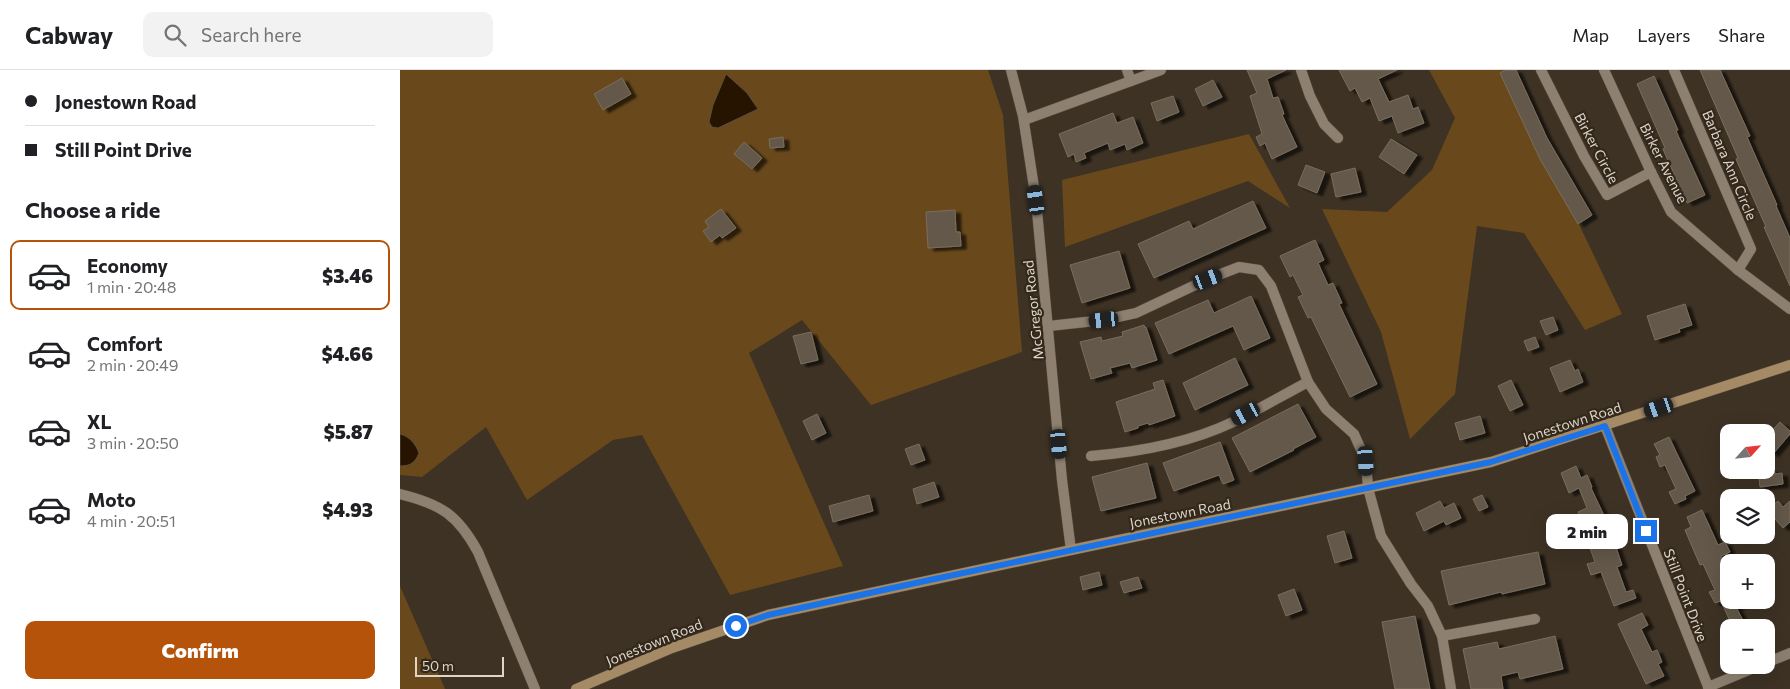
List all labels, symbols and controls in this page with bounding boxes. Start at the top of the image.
search box [143,12,493,57]
text: Cabway [25,20,113,49]
icon: search [161,21,189,49]
text: Search here [201,23,302,46]
text: Map [1572,24,1609,46]
text: Layers [1637,24,1690,46]
text: Share [1718,24,1765,46]
text: Jonestown Road [55,90,196,113]
street label: Barbara Ann Circle [1699,107,1761,223]
street label: Birker Circle [1571,110,1623,186]
street label: Birker Avenue [1636,120,1692,206]
text: Still Point Drive [55,138,192,161]
car [1026,184,1045,216]
text: Choose a ride [25,196,160,223]
icon: car [27,253,72,298]
text: Economy [87,254,168,277]
street label: McGregor Road [1019,259,1047,361]
text: $3.46 [322,264,373,287]
car [1191,267,1224,291]
text: 1 min · 20:48 [87,277,176,296]
car [1088,311,1119,329]
icon: car [27,331,72,376]
text: Comfort [87,332,163,355]
text: $4.66 [321,342,373,365]
text: 2 min · 20:49 [87,355,178,374]
car [1642,396,1675,420]
street label: Jonestown Road [1521,398,1623,446]
car [1229,400,1262,428]
icon: car [27,409,72,454]
text: XL [87,410,112,433]
text: $5.87 [324,420,373,443]
north arrow [1720,424,1775,479]
map controls [1720,424,1775,674]
car [1050,428,1067,460]
text: 3 min · 20:50 [87,433,179,452]
car [1357,446,1374,476]
icon: car [27,487,72,532]
text: Moto [87,488,136,511]
button: layers [1720,489,1775,544]
street label: Jonestown Road [1128,495,1232,531]
text: $4.93 [322,498,373,521]
text: 4 min · 20:51 [87,511,176,530]
callout: 2 min [1546,514,1628,548]
route end [1635,520,1657,542]
text: 2 min [1567,522,1607,541]
street label: Still Point Drive [1661,546,1711,644]
button: + [1720,554,1775,609]
street label: Jonestown Road [603,615,705,669]
route start [725,615,747,637]
button: − [1720,619,1775,674]
button: Confirm [25,621,375,679]
scale bar [415,654,504,677]
text: 50 m [422,657,454,674]

